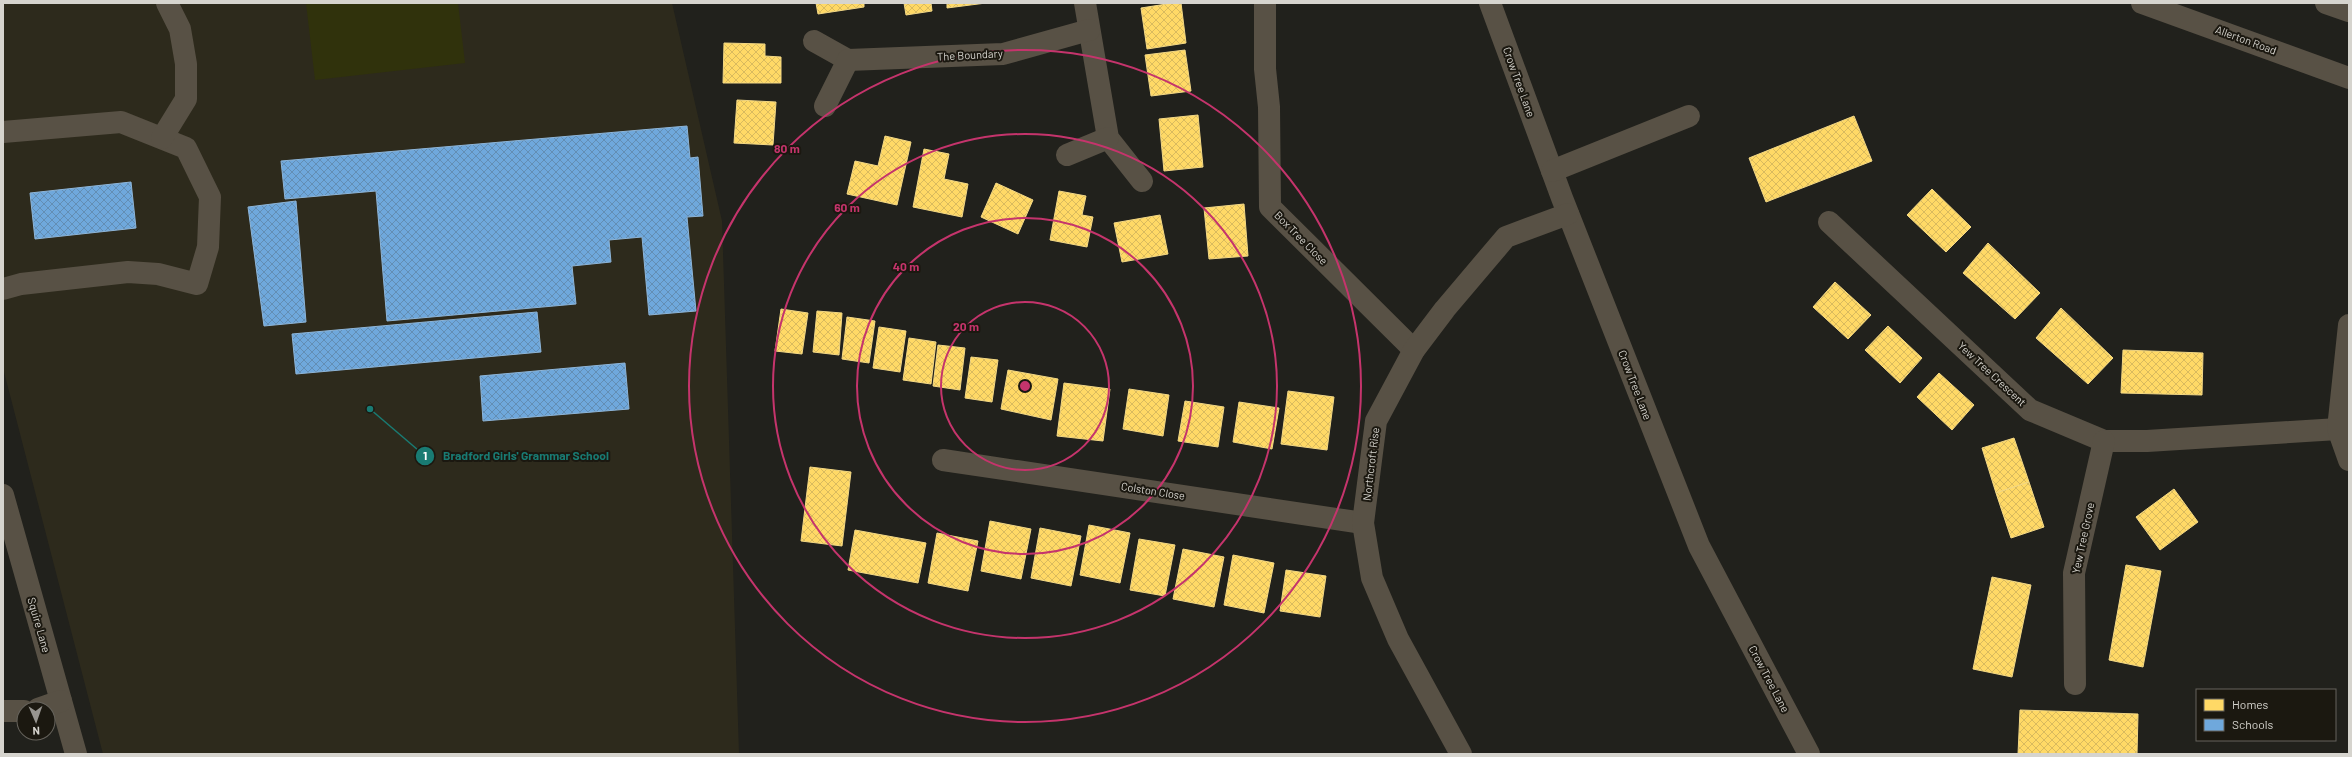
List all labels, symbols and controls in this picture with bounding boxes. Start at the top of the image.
street label: Allerton Road [2214,22,2278,57]
street label: Crow Tree Lane [1501,45,1538,119]
street label: The Boundary [937,46,1003,63]
text: 80 m [774,141,800,155]
text: 60 m [834,200,860,214]
street label: Box Tree Close [1272,208,1331,267]
text: 40 m [893,259,919,273]
text: 20 m [953,319,979,333]
street label: Yew Tree Crescent [1956,339,2029,408]
street label: Crow Tree Lane [1616,348,1655,422]
centre of rings [1018,379,1032,393]
street label: Northcroft Rise [1360,426,1381,501]
callout: Bradford Girls' Grammar School [415,444,617,468]
text: 1 [423,448,427,462]
text: Bradford Girls' Grammar School [443,448,609,462]
street label: Colston Close [1120,479,1186,502]
street label: Yew Tree Grove [2069,501,2096,575]
street label: Squire Lane [25,596,54,654]
street label: Crow Tree Lane [1746,643,1793,714]
legend [2196,689,2336,741]
text: Homes [2232,697,2269,711]
north arrow [16,701,56,741]
text: Schools [2232,717,2273,731]
text: N [32,725,40,738]

